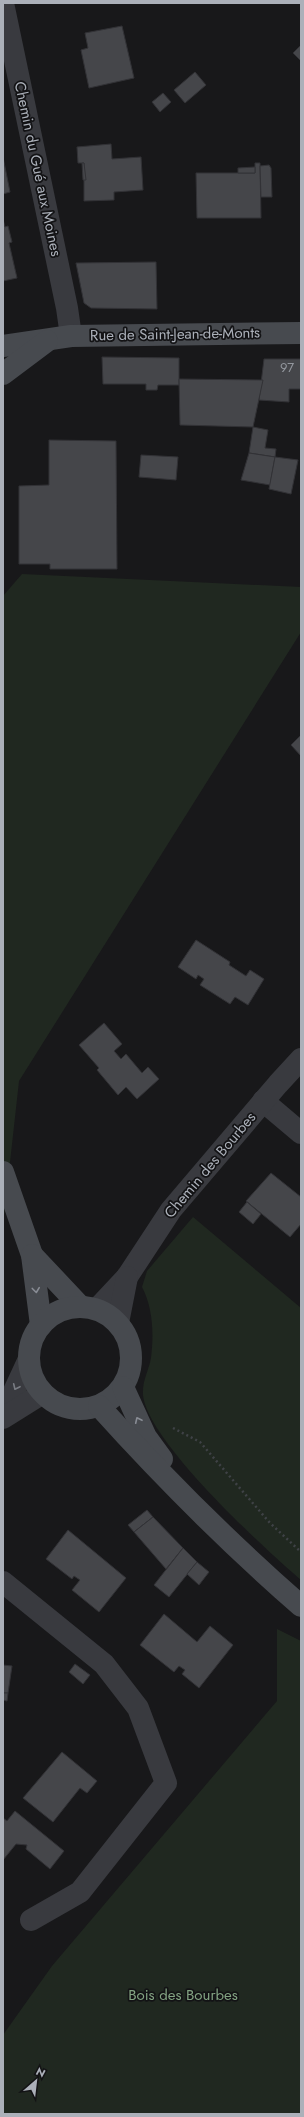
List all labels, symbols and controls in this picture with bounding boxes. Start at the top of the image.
street label: Chemin du Gué aux Moines [9,80,67,258]
street label: Rue de Saint-Jean-de-Monts [90,322,260,346]
house number: 97 [280,358,294,377]
street label: Chemin des Bourbes [159,1107,261,1223]
one-way arrow [31,1287,40,1293]
one-way arrow [13,1383,21,1391]
one-way arrow [135,1417,143,1424]
park label: Bois des Bourbes [128,1984,238,2006]
north arrow [16,2061,56,2101]
text: N [33,2063,48,2081]

